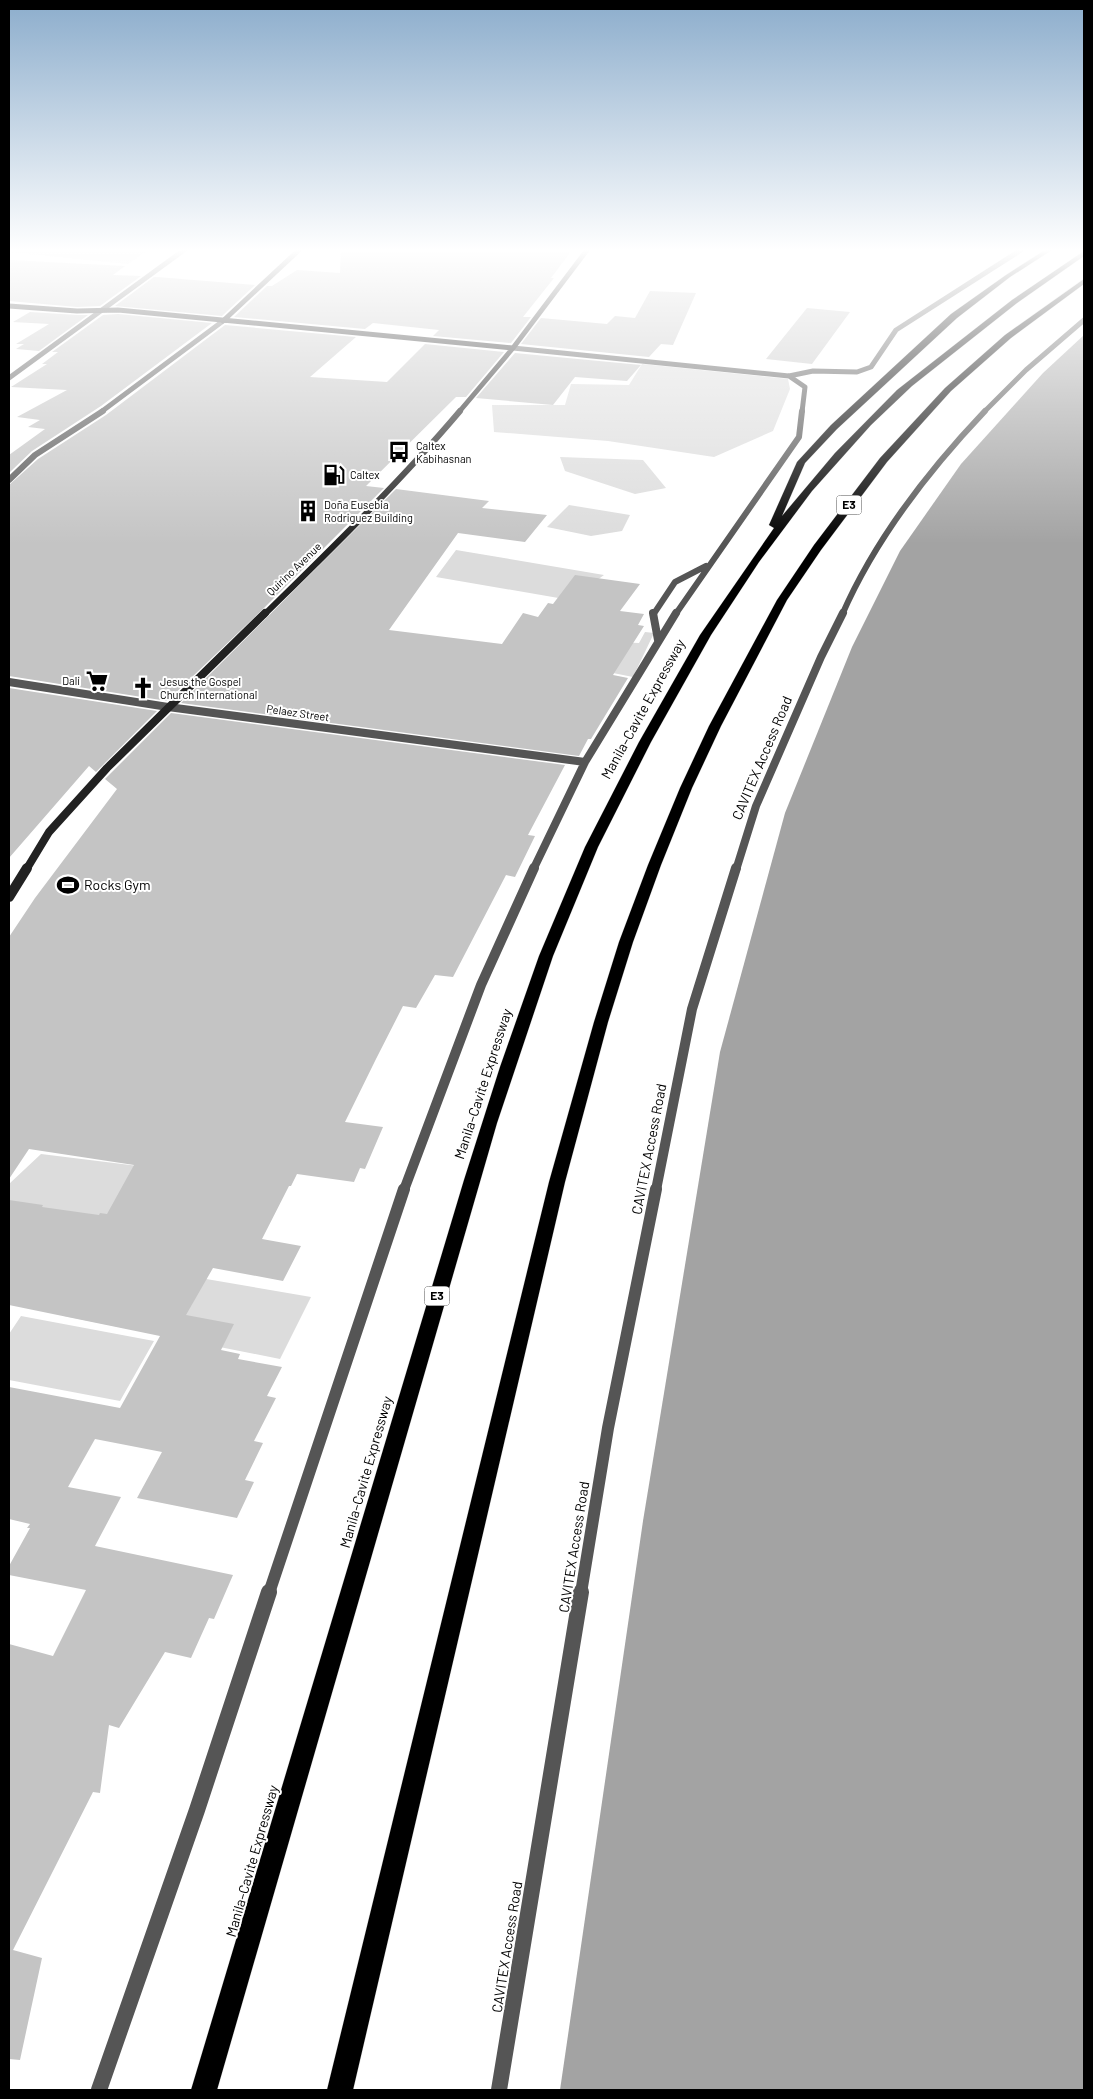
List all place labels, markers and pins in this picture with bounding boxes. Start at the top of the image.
bus stop icon: Caltex Kabihasnan [386,439,412,465]
place label: Caltex Kabihasnan [416,439,472,465]
fuel station icon: Caltex [321,462,347,488]
place label: Caltex [350,468,380,481]
building icon: Doña Eusebia Rodriguez Building [295,498,321,524]
place label: Doña Eusebia Rodriguez Building [324,498,413,524]
supermarket icon: Dali [84,668,110,694]
place label: Dali [62,674,80,687]
church icon: Jesus the Gospel Church International [130,675,156,701]
place label: Jesus the Gospel Church International [160,675,257,701]
sports icon: Rocks Gym [55,872,81,898]
place label: Rocks Gym [84,876,151,893]

